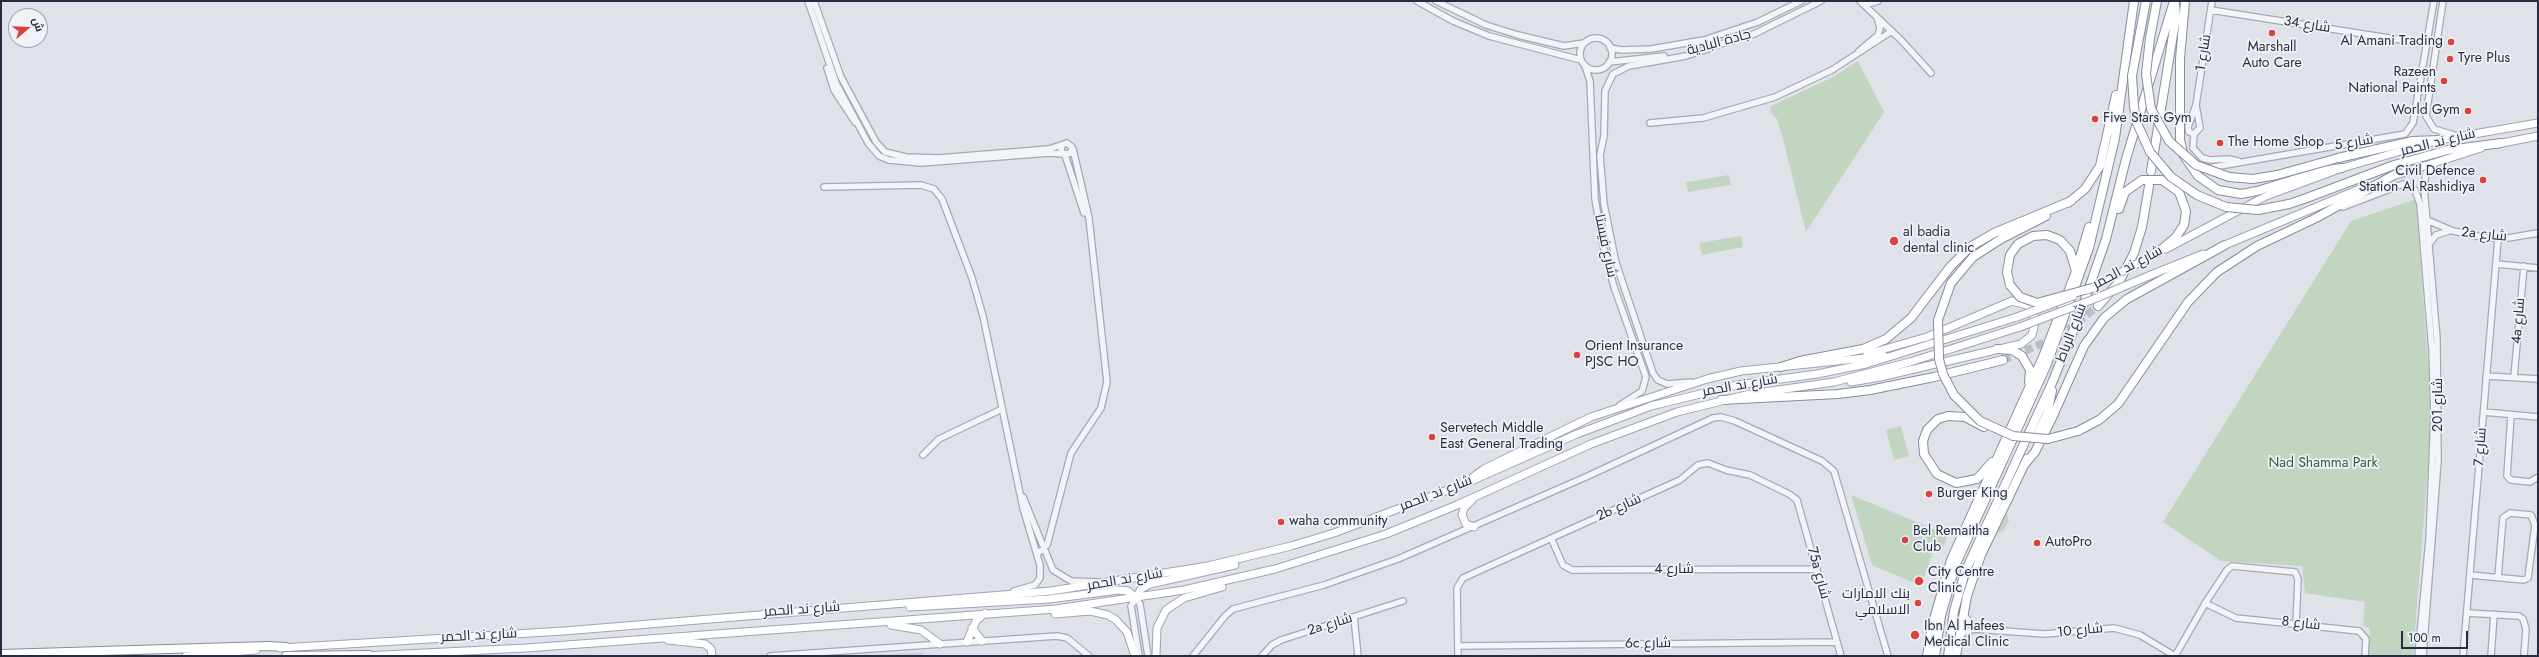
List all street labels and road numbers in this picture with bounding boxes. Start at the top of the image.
street label: شارع 34 [2282,13,2332,37]
street label: جادة البادية [1685,26,1753,60]
street label: شارع 1 [2193,33,2215,73]
street label: شارع ند الحمر [2399,126,2477,160]
street label: شارع 5 [2333,132,2375,154]
street label: شارع فيستا [1590,213,1620,279]
street label: 2a شارع [2460,224,2508,246]
street label: شارع ند الحمر [2090,243,2166,293]
street label: 4a شارع [2509,297,2529,345]
street label: شارع الرباط [2053,301,2091,365]
street label: شارع ند الحمر [1701,371,1779,401]
street label: شارع 201 [2431,378,2447,432]
street label: شارع 7 [2471,427,2491,467]
street label: شارع ند الحمر [1397,472,1475,516]
street label: 2b شارع [1594,491,1644,525]
street label: 75a شارع [1803,545,1833,601]
street label: شارع 4 [1654,562,1694,578]
street label: شارع ند الحمر [1086,565,1164,595]
street label: شارع ند الحمر [763,599,841,621]
street label: 2a شارع [1306,610,1354,640]
street label: شارع 8 [2281,614,2321,634]
street label: شارع 10 [2056,620,2104,642]
street label: شارع ند الحمر [440,626,518,646]
street label: 6c شارع [1625,635,1671,653]

